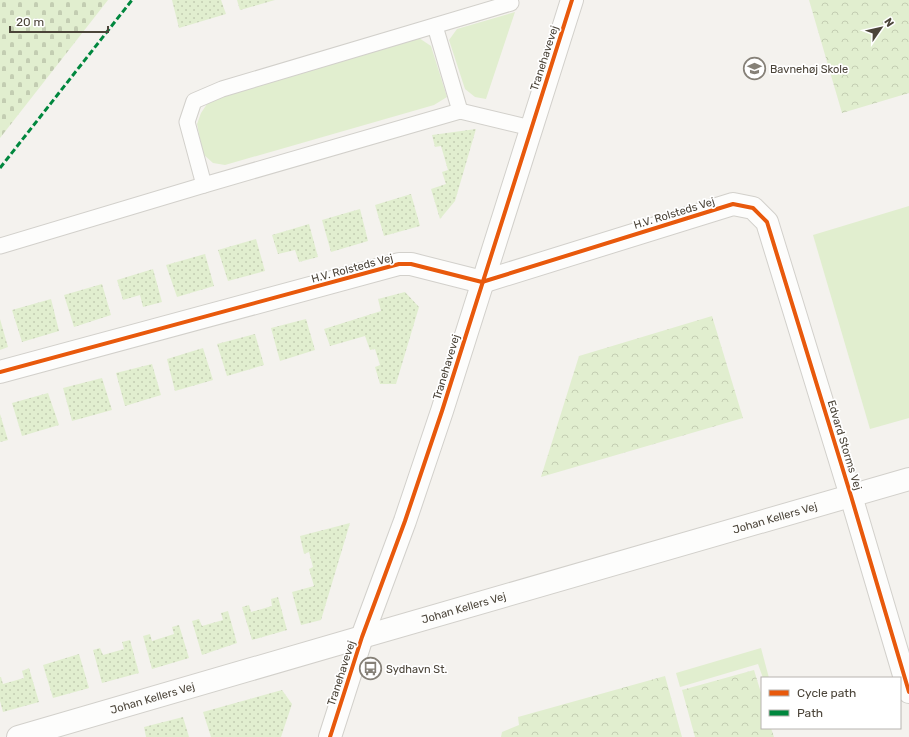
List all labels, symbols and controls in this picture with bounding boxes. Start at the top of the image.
scale bar [10,8,108,34]
north arrow [861,8,901,48]
text: 20 m [16,15,44,29]
text: N [881,16,897,30]
street label: Tranehavevej [528,24,561,92]
school or university icon: Bavnehøj Skole [741,56,767,82]
place label: Bavnehøj Skole [770,63,848,76]
street label: H.V. Rolsteds Vej [632,195,716,232]
street label: H.V. Rolsteds Vej [310,251,395,286]
street label: Tranehavevej [430,333,463,401]
street label: Edvard Storms Vej [825,399,864,492]
street label: Johan Kellers Vej [731,500,819,537]
street label: Johan Kellers Vej [420,590,508,626]
street label: Tranehavevej [325,639,358,707]
bus stop icon: Sydhavn St. [358,656,384,682]
place label: Sydhavn St. [386,663,448,676]
legend [761,677,901,729]
street label: Johan Kellers Vej [109,680,197,717]
text: Cycle path [797,686,856,700]
text: Path [797,706,823,720]

